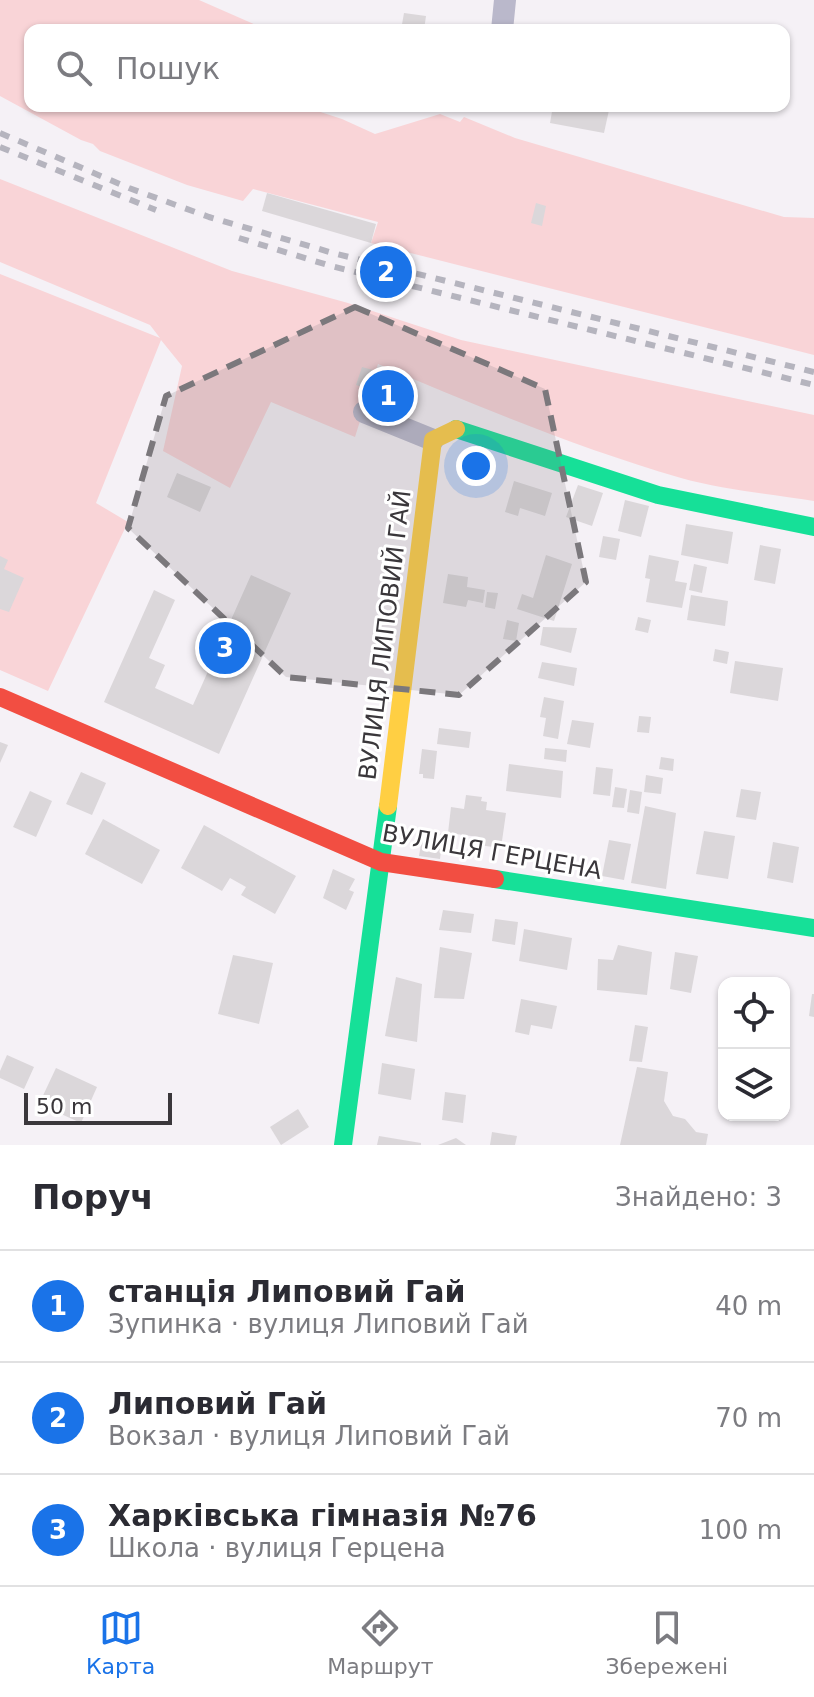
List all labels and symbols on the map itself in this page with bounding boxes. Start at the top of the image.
pin: 2 [360,242,412,302]
pin: 1 [362,366,414,426]
your location [456,446,496,486]
street label: ВУЛИЦЯ ЛИПОВИЙ ГАЙ [352,488,417,782]
pin: 3 [199,618,251,678]
street label: ВУЛИЦЯ ГЕРЦЕНА [380,819,605,885]
scale bar [24,1089,172,1125]

